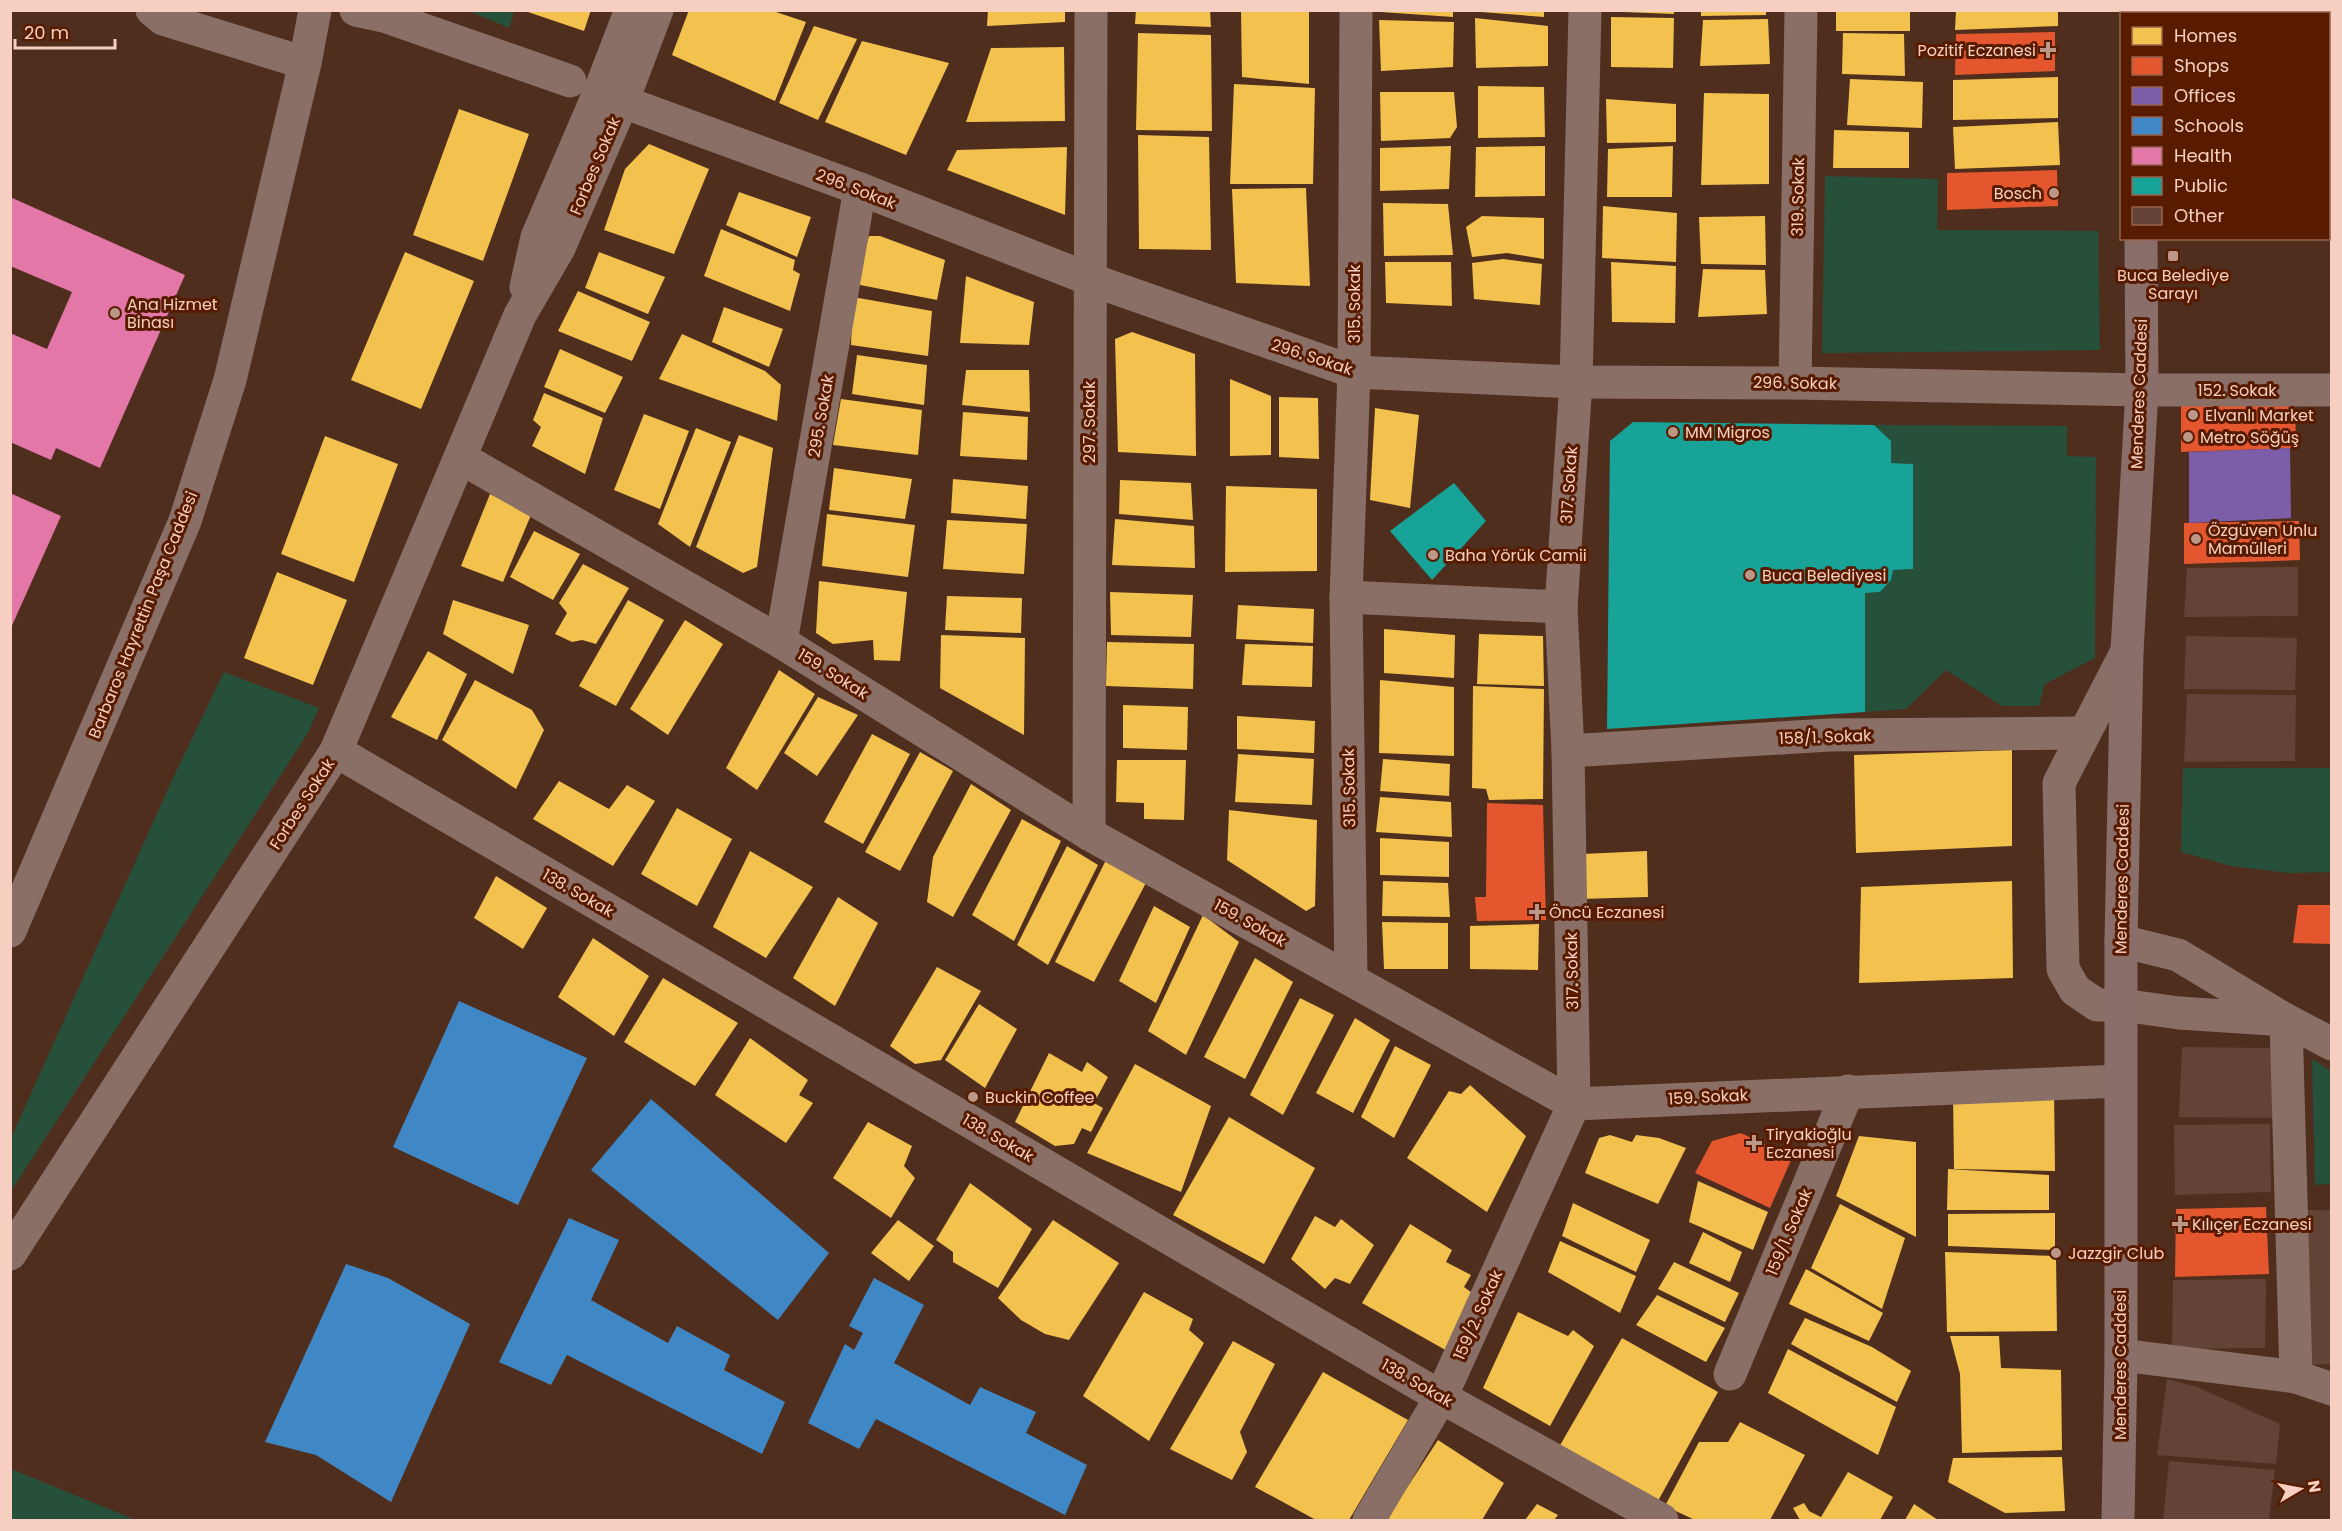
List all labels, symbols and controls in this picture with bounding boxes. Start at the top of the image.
scale bar [15,12,116,50]
legend [2120,12,2330,240]
text: 20 m [24,20,69,45]
text: Homes [2174,23,2237,48]
place label: Pozitif Eczanesi [1918,39,2036,62]
marker: Pozitif Eczanesi [2041,43,2055,57]
text: Shops [2174,53,2229,78]
text: Offices [2174,83,2236,108]
street label: Forbes Sokak [564,113,626,219]
text: Schools [2174,113,2244,138]
text: Health [2174,143,2232,168]
street label: 319. Sokak [1786,156,1810,237]
street label: 296. Sokak [813,163,900,215]
text: Public [2174,173,2228,198]
place label: Bosch [1994,182,2042,205]
marker: Bosch [2047,186,2061,200]
text: Other [2174,203,2224,228]
marker: Buca Belediye Sarayı [2166,249,2180,263]
street label: 315. Sokak [1343,264,1366,344]
place label: Buca Belediye Sarayı [2117,264,2229,305]
place label: Ana Hizmet Binası [127,293,218,334]
marker: Ana Hizmet Binası [108,306,122,320]
street label: Menderes Caddesi [2125,319,2153,469]
street label: 296. Sokak [1268,333,1356,381]
street label: 296. Sokak [1753,371,1838,395]
street label: 295. Sokak [802,372,840,459]
street label: 152. Sokak [2198,379,2277,402]
street label: 297. Sokak [1078,380,1101,463]
place label: Elvanlı Market [2205,404,2314,427]
marker: Elvanlı Market [2186,408,2200,422]
place label: MM Migros [1685,421,1770,444]
marker: MM Migros [1666,425,1680,439]
place label: Metro Söğüş [2200,426,2299,449]
marker: Metro Söğüş [2181,430,2195,444]
street label: 317. Sokak [1555,445,1583,525]
street label: Barbaros Hayrettin Paşa Caddesi [83,488,203,742]
place label: Özgüven Unlu Mamülleri [2208,519,2318,560]
marker: Özgüven Unlu Mamülleri [2189,532,2203,546]
place label: Baha Yörük Camii [1445,544,1587,567]
marker: Baha Yörük Camii [1426,548,1440,562]
place label: Buca Belediyesi [1762,564,1886,587]
marker: Buca Belediyesi [1743,568,1757,582]
street label: 159. Sokak [793,643,874,705]
street label: 158/1. Sokak [1778,724,1872,750]
street label: 315. Sokak [1337,747,1361,828]
street label: Forbes Sokak [264,753,341,854]
street label: Menderes Caddesi [2109,804,2135,954]
street label: 138. Sokak [538,863,619,923]
street label: 159. Sokak [1210,894,1291,953]
place label: Öncü Eczanesi [1549,901,1665,924]
marker: Öncü Eczanesi [1530,905,1544,919]
street label: 317. Sokak [1560,931,1584,1010]
street label: 159. Sokak [1668,1083,1749,1111]
place label: Buckin Coffee [985,1086,1094,1109]
marker: Buckin Coffee [966,1090,980,1104]
street label: 138. Sokak [958,1108,1039,1168]
place label: Tiryakioğlu Eczanesi [1766,1123,1852,1164]
marker: Tiryakioğlu Eczanesi [1747,1136,1761,1150]
street label: 159/1. Sokak [1760,1184,1818,1279]
place label: Kılıçer Eczanesi [2192,1213,2312,1236]
marker: Kılıçer Eczanesi [2173,1217,2187,1231]
place label: Jazzgir Club [2068,1242,2164,1265]
marker: Jazzgir Club [2049,1246,2063,1260]
street label: 159/2. Sokak [1448,1265,1508,1364]
street label: Menderes Caddesi [2109,1290,2132,1440]
street label: 138. Sokak [1377,1353,1458,1413]
north arrow [2270,1459,2330,1519]
text: N [2302,1479,2327,1494]

